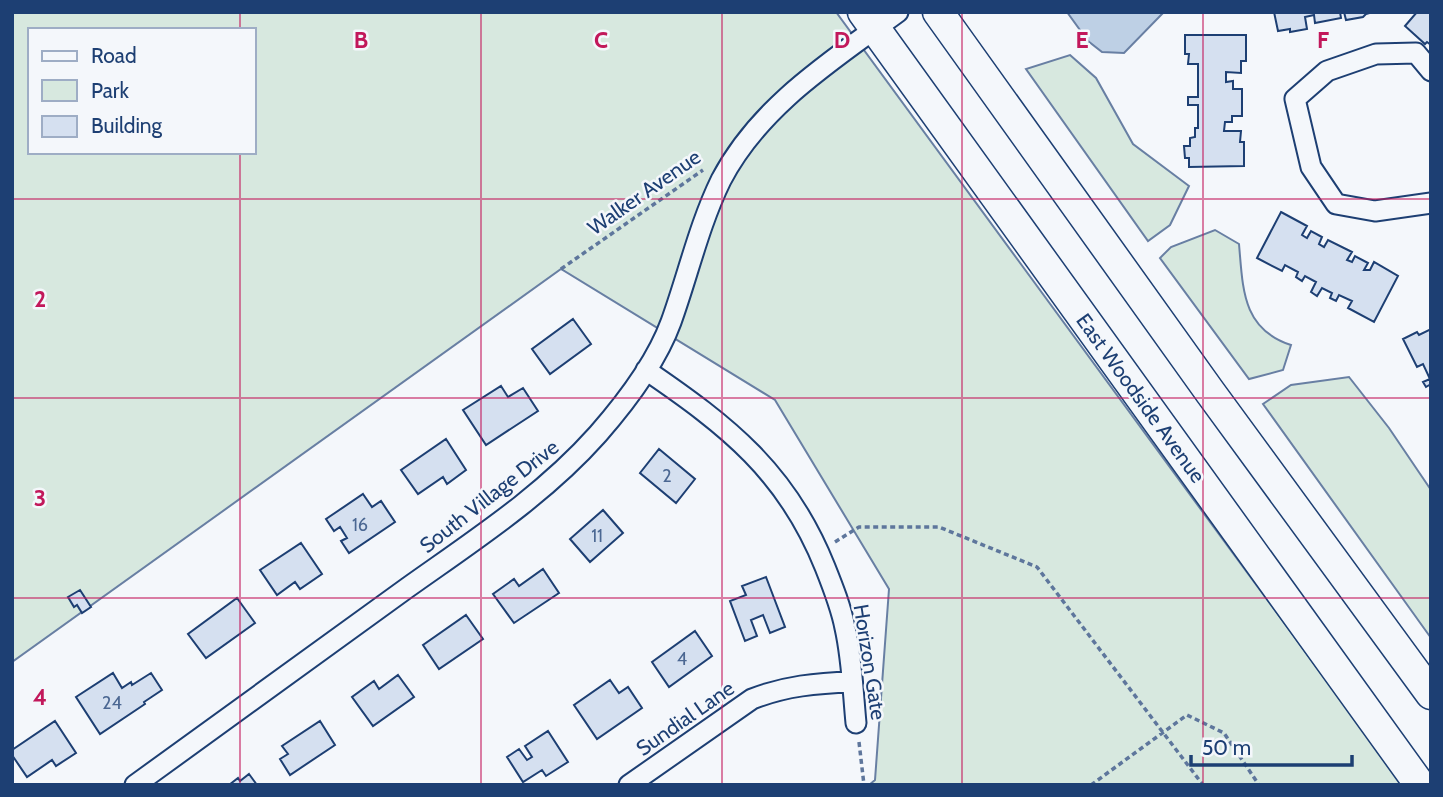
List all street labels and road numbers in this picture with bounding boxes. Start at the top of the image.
street label: Walker Avenue [583,144,705,240]
street label: East Woodside Avenue [1071,309,1211,488]
street label: South Village Drive [415,434,564,558]
street label: Horizon Gate [849,602,892,722]
street label: Sundial Lane [631,675,739,761]

